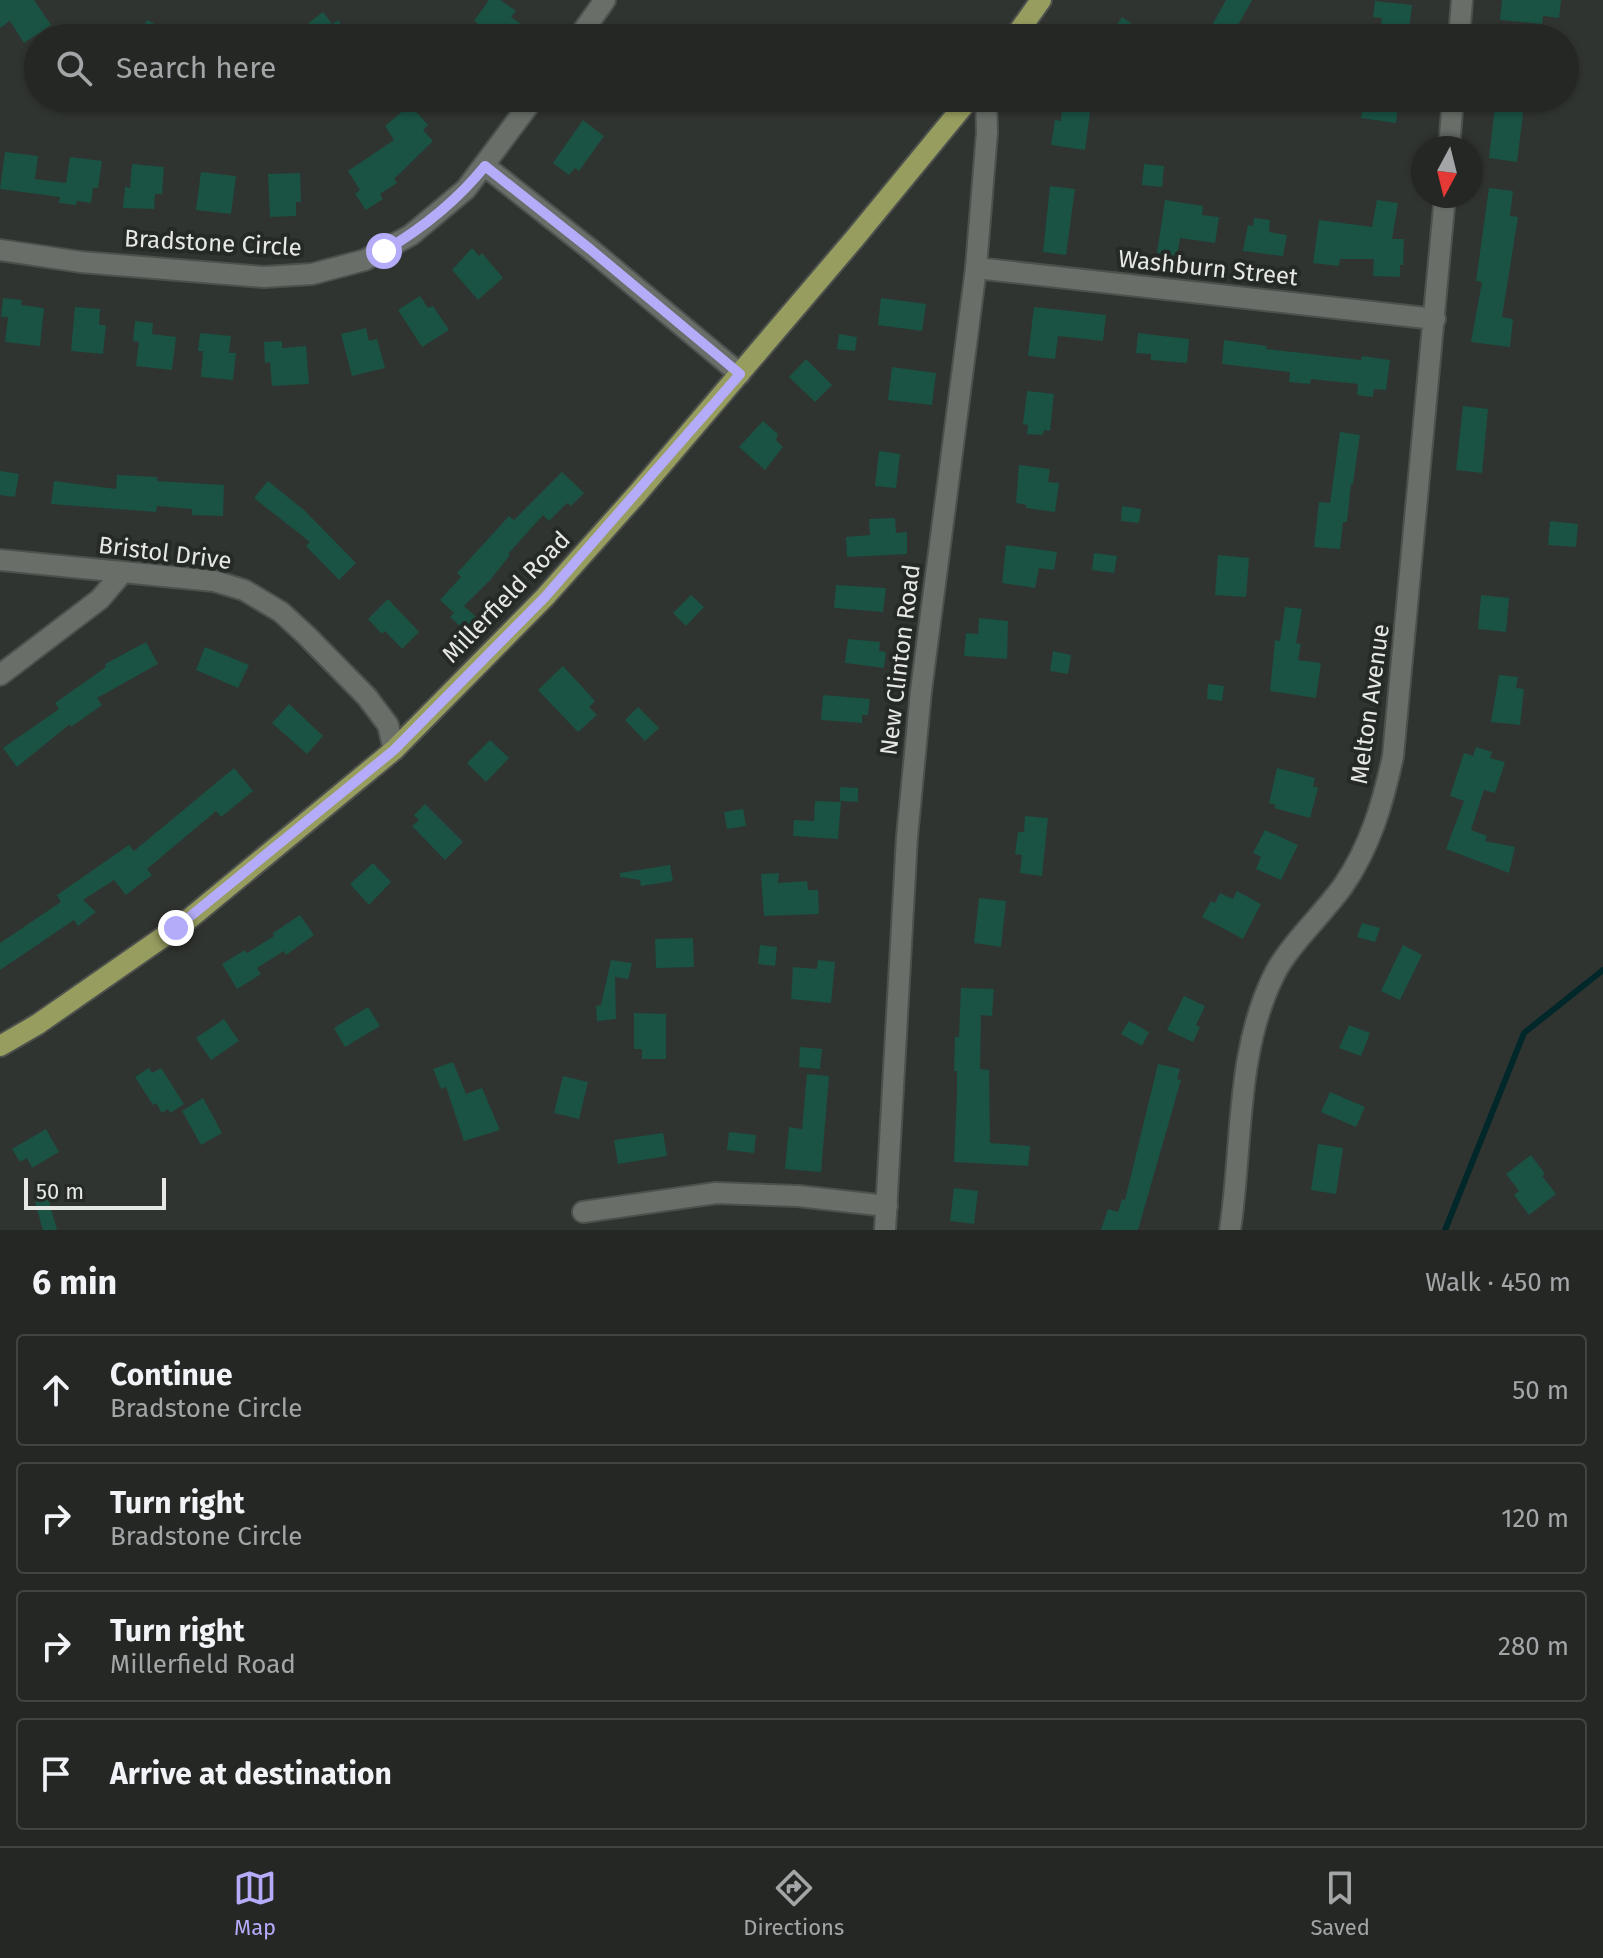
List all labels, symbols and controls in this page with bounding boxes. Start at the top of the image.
search box [24,24,1579,112]
icon: search [52,46,96,90]
text: Search here [116,50,276,86]
north arrow [1411,136,1483,208]
street label: Bradstone Circle [124,224,302,262]
route start [366,233,402,269]
street label: Washburn Street [1117,245,1299,291]
street label: Millerfield Road [436,526,576,668]
street label: Bristol Drive [97,531,233,575]
street label: New Clinton Road [874,563,926,757]
street label: Melton Avenue [1345,622,1395,786]
route end [158,910,194,946]
scale bar [24,1174,166,1210]
text: 50 m [36,1178,84,1205]
text: 6 min [32,1262,117,1303]
text: Walk · 450 m [1425,1267,1571,1298]
text: Continue [110,1357,233,1393]
icon: ahead [34,1368,78,1412]
text: 50 m [1512,1375,1569,1406]
text: Bradstone Circle [110,1393,302,1424]
text: Turn right [110,1485,245,1521]
icon: right [34,1496,78,1540]
text: 120 m [1501,1503,1569,1534]
text: Bradstone Circle [110,1521,302,1552]
text: Turn right [110,1613,245,1649]
icon: right [34,1624,78,1668]
text: 280 m [1498,1631,1569,1662]
text: Millerfield Road [110,1649,296,1680]
icon: arrive [34,1752,78,1796]
text: Arrive at destination [110,1756,392,1792]
tab: Map [233,1866,277,1941]
tab: Directions [743,1866,844,1941]
tab: Saved [1310,1866,1370,1941]

